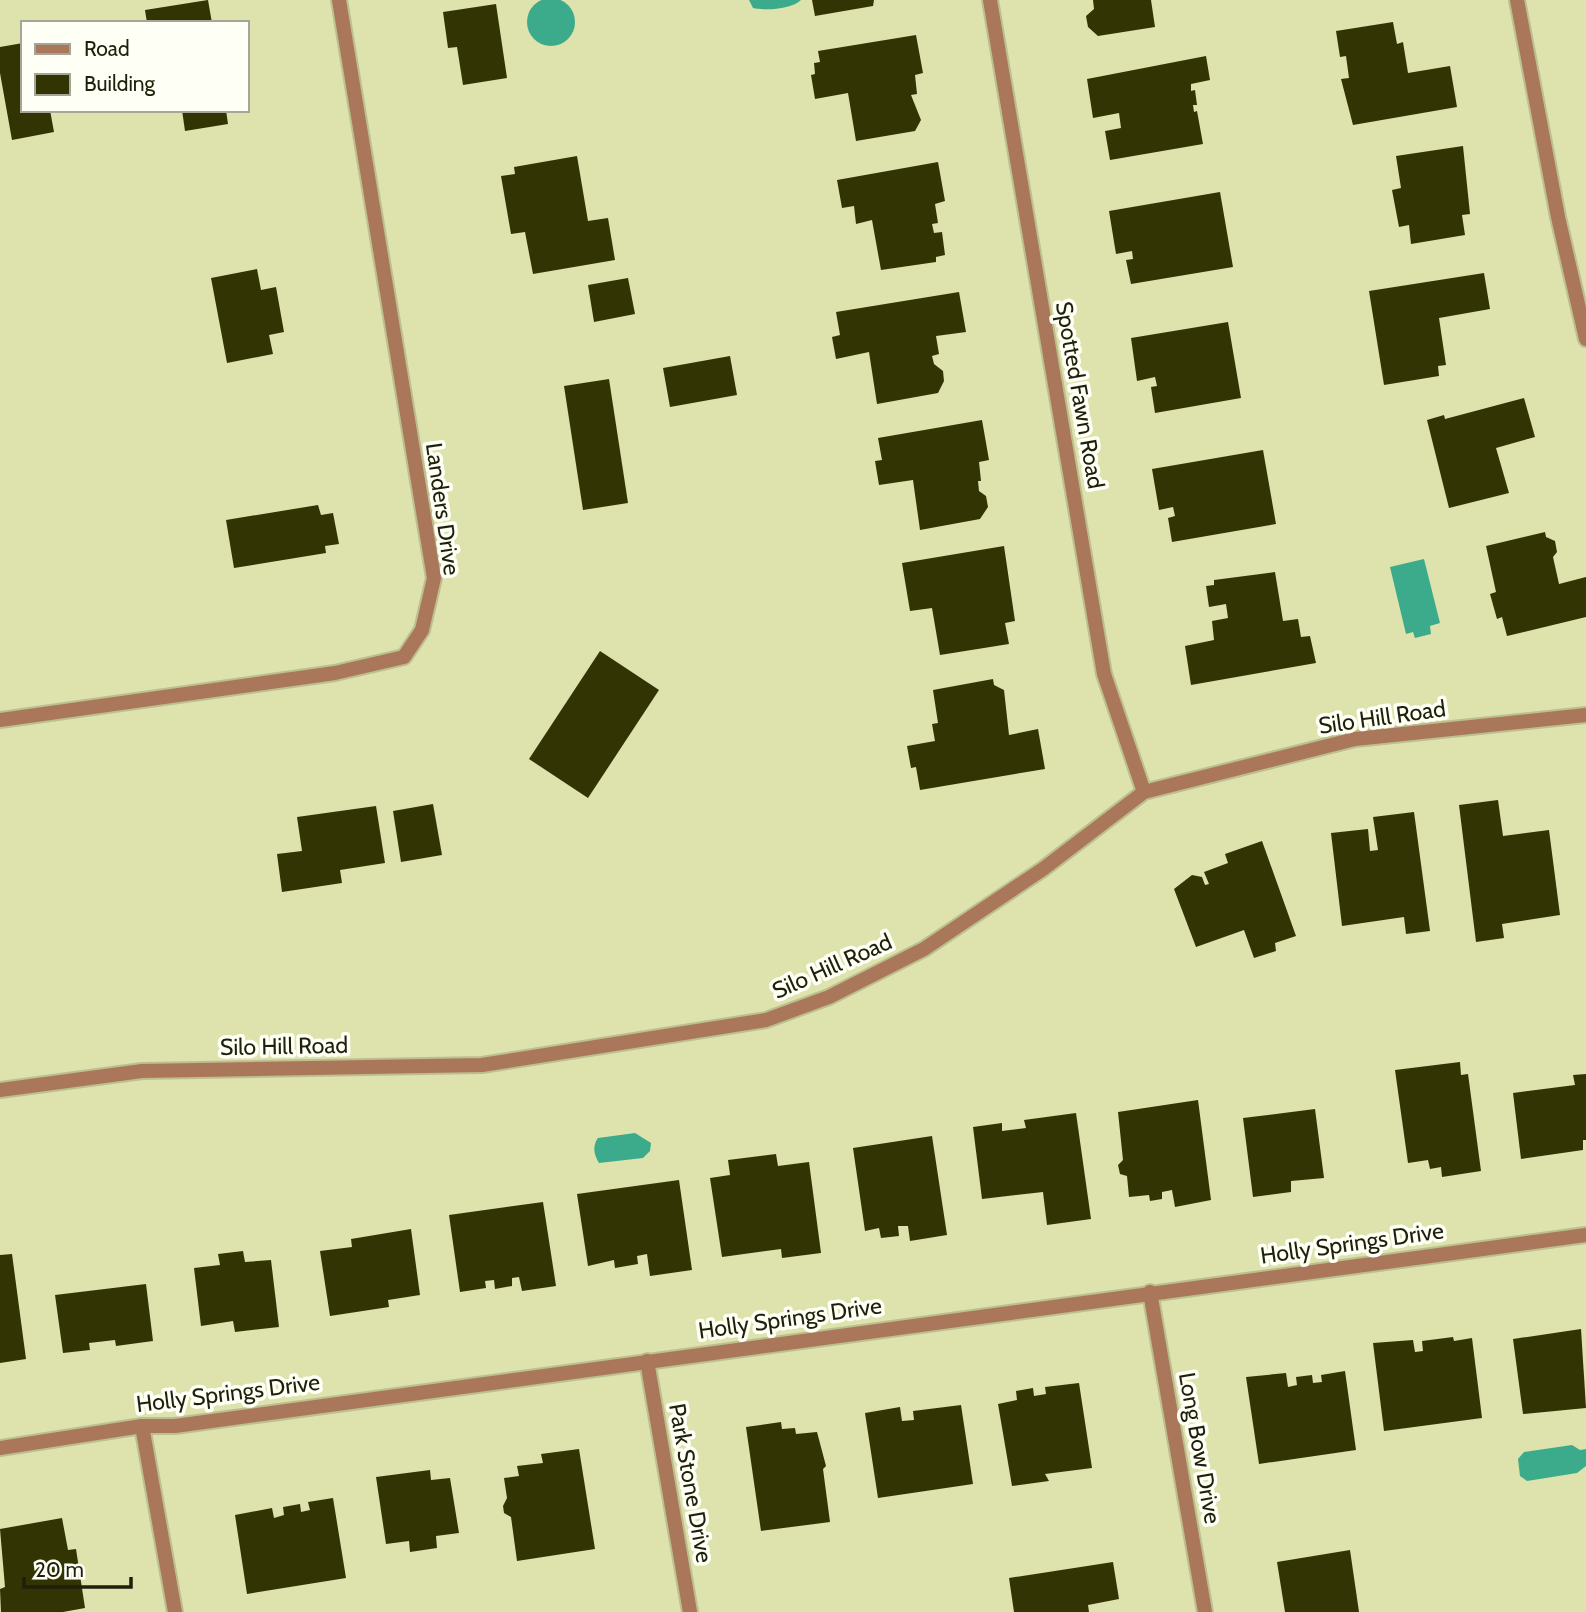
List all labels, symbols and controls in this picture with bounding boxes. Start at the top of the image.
legend [21,21,248,112]
text: Road [84,36,130,61]
text: Building [84,71,156,96]
street label: Spotted Fawn Road [1050,299,1110,491]
street label: Landers Drive [420,441,466,577]
street label: Silo Hill Road [1317,694,1447,740]
street label: Silo Hill Road [768,927,896,1005]
street label: Silo Hill Road [220,1031,348,1061]
street label: Holly Springs Drive [1258,1216,1446,1270]
street label: Holly Springs Drive [696,1291,884,1345]
street label: Holly Springs Drive [135,1368,322,1418]
street label: Long Bow Drive [1173,1370,1227,1526]
street label: Park Stone Drive [663,1401,719,1565]
scale bar [24,1546,131,1590]
text: 20 m [35,1557,84,1582]

